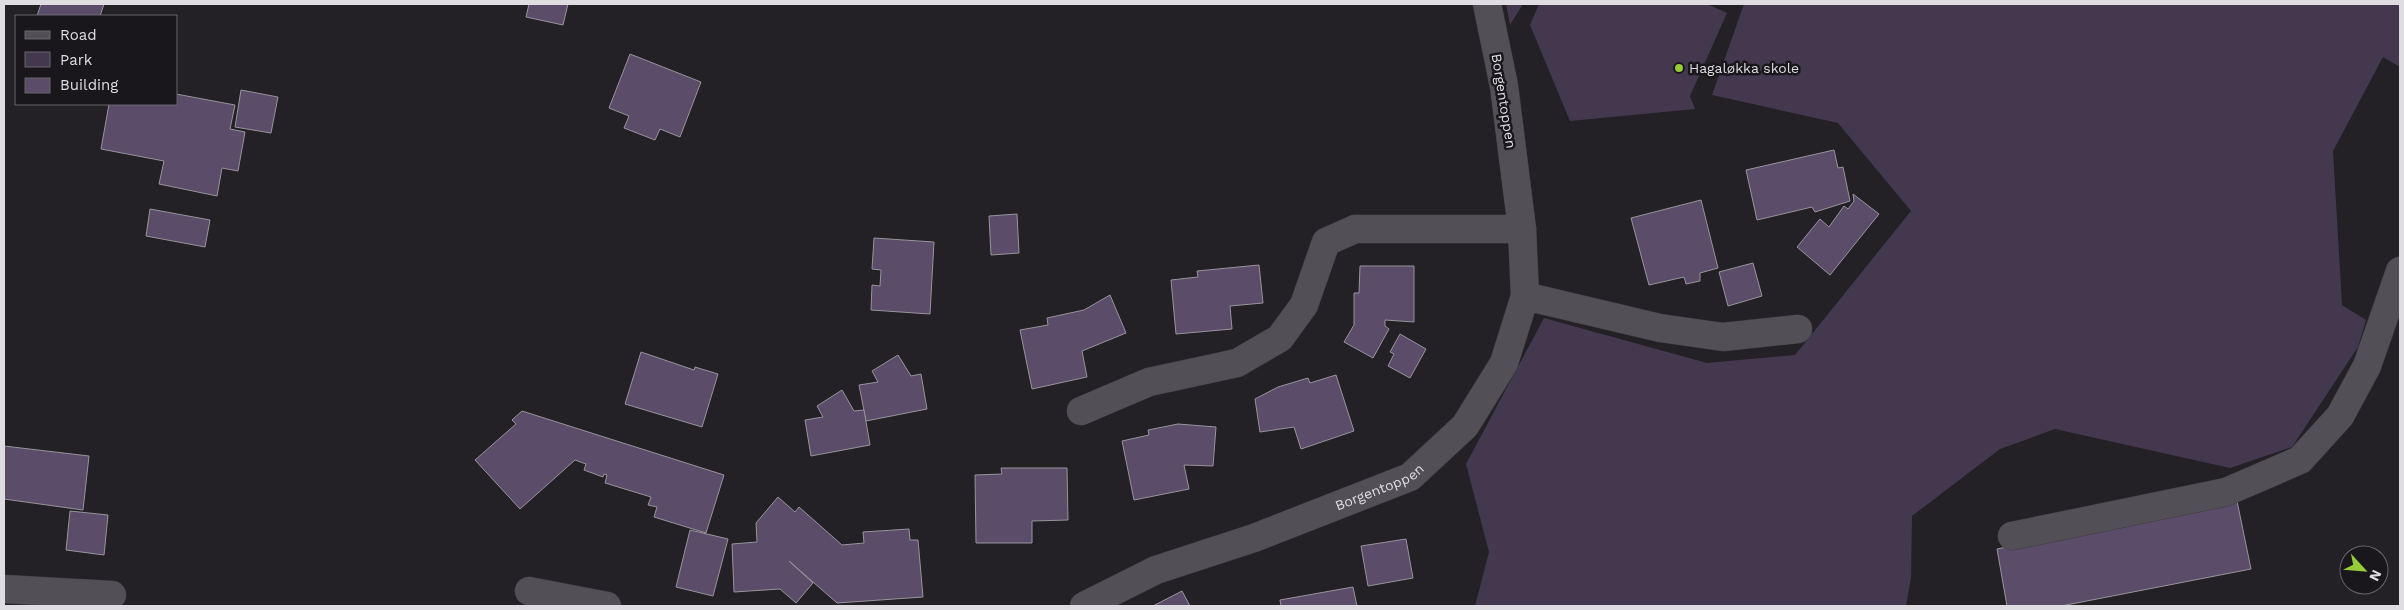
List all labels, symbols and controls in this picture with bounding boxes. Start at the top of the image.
legend [15,15,178,105]
text: Road [60,26,97,44]
text: Park [60,51,93,69]
street label: Borgentoppen [1489,53,1519,149]
place label: Hagaløkka skole [1689,60,1799,76]
marker: Hagaløkka skole [1673,62,1685,74]
text: Building [60,76,118,94]
street label: Borgentoppen [1333,460,1427,514]
north arrow [2339,545,2389,595]
text: N [2366,568,2385,584]

